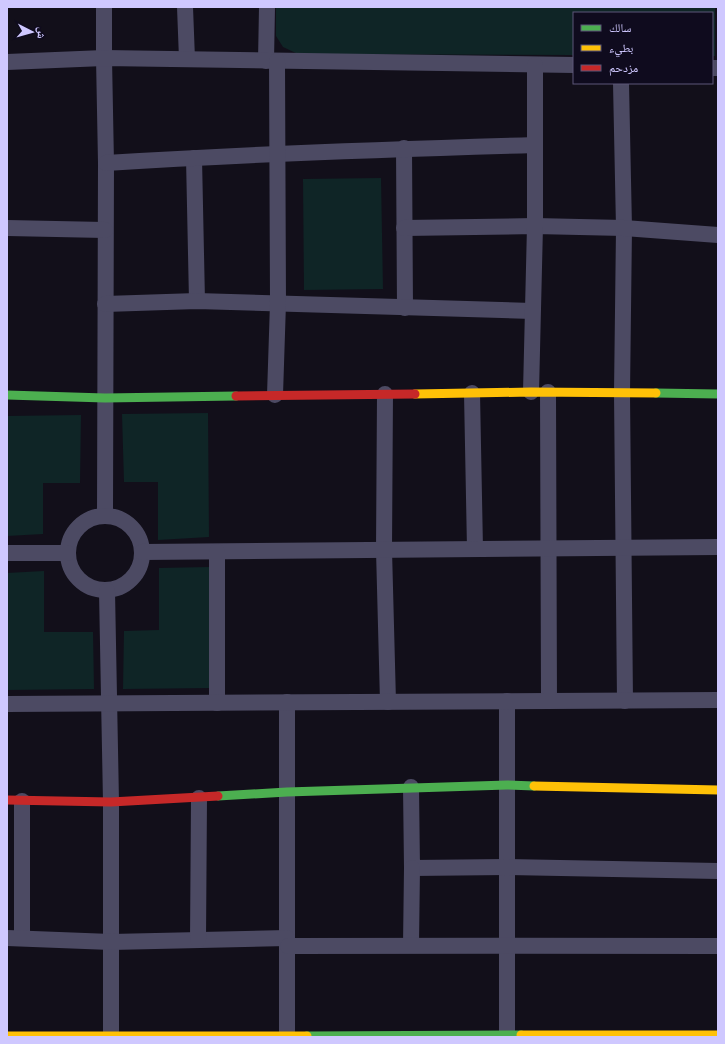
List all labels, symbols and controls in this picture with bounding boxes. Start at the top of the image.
north arrow [12,12,52,52]
legend [573,12,713,84]
text: سالك [609,20,631,36]
text: ش [33,26,50,40]
text: بطيء [609,40,633,58]
text: مزدحم [609,60,638,76]

